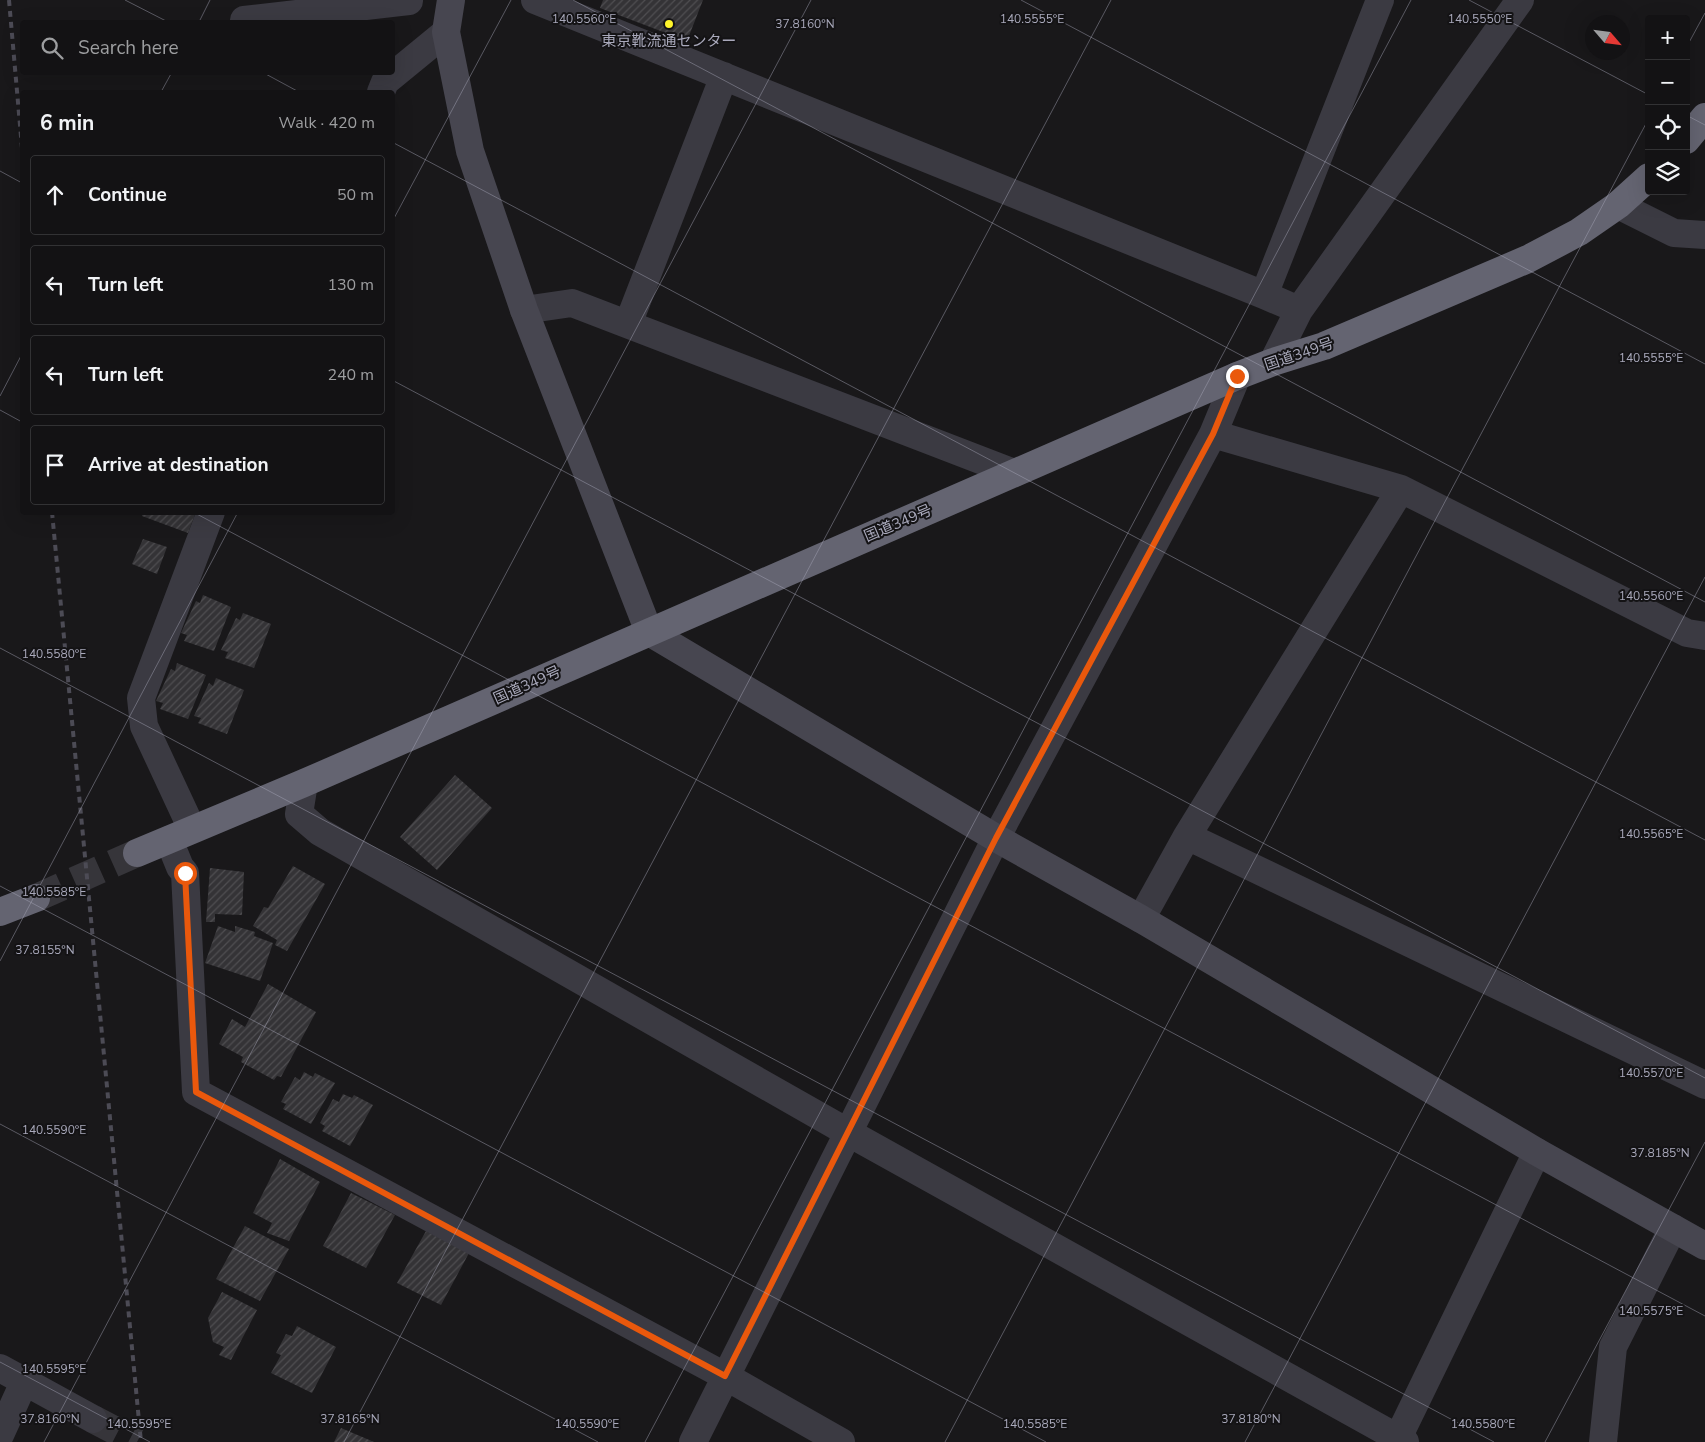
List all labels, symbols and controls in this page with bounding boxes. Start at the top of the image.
text: 140.5560°E [552,11,616,27]
text: 140.5555°E [1000,11,1064,27]
text: 140.5550°E [1448,11,1512,27]
north arrow [1585,15,1630,60]
map controls [1645,15,1690,195]
button: + [1645,15,1690,60]
text: 37.8160°N [775,16,835,32]
marker: 東京靴流通センター [663,18,675,30]
search box [20,20,395,75]
place label: 東京靴流通センター [601,31,737,51]
icon: search [38,34,66,62]
text: Search here [78,35,179,61]
button: − [1645,60,1690,105]
button: locate [1645,105,1690,150]
text: 6 min [40,109,94,137]
text: Walk · 420 m [279,112,375,134]
button: layers [1645,150,1690,195]
icon: ahead [41,181,69,209]
text: Continue [88,182,167,208]
text: 50 m [337,184,374,206]
icon: left [41,271,69,299]
text: Turn left [88,272,163,298]
text: 130 m [327,274,374,296]
street label: 国道349号 [1262,333,1336,375]
text: 140.5555°E [1619,350,1683,366]
icon: left [41,361,69,389]
text: Turn left [88,362,163,388]
text: 240 m [327,364,374,386]
route end [1226,365,1249,388]
icon: arrive [41,451,69,479]
text: Arrive at destination [88,452,269,478]
street label: 国道349号 [861,500,935,546]
text: 140.5560°E [1619,588,1683,604]
text: 140.5580°E [22,646,86,662]
street label: 国道349号 [490,661,564,709]
text: 140.5565°E [1619,826,1683,842]
route start [174,862,197,885]
text: 140.5585°E [22,884,86,900]
text: 37.8155°N [15,942,75,958]
text: 140.5570°E [1619,1065,1683,1081]
text: 140.5590°E [22,1122,86,1138]
text: 37.8185°N [1630,1145,1690,1161]
text: 140.5575°E [1619,1303,1683,1319]
text: 140.5595°E [22,1361,86,1377]
text: 37.8160°N [20,1411,80,1427]
text: 37.8165°N [320,1411,380,1427]
text: 37.8180°N [1221,1411,1281,1427]
text: 140.5595°E [107,1416,171,1432]
text: 140.5590°E [555,1416,619,1432]
text: 140.5585°E [1003,1416,1067,1432]
text: 140.5580°E [1451,1416,1515,1432]

